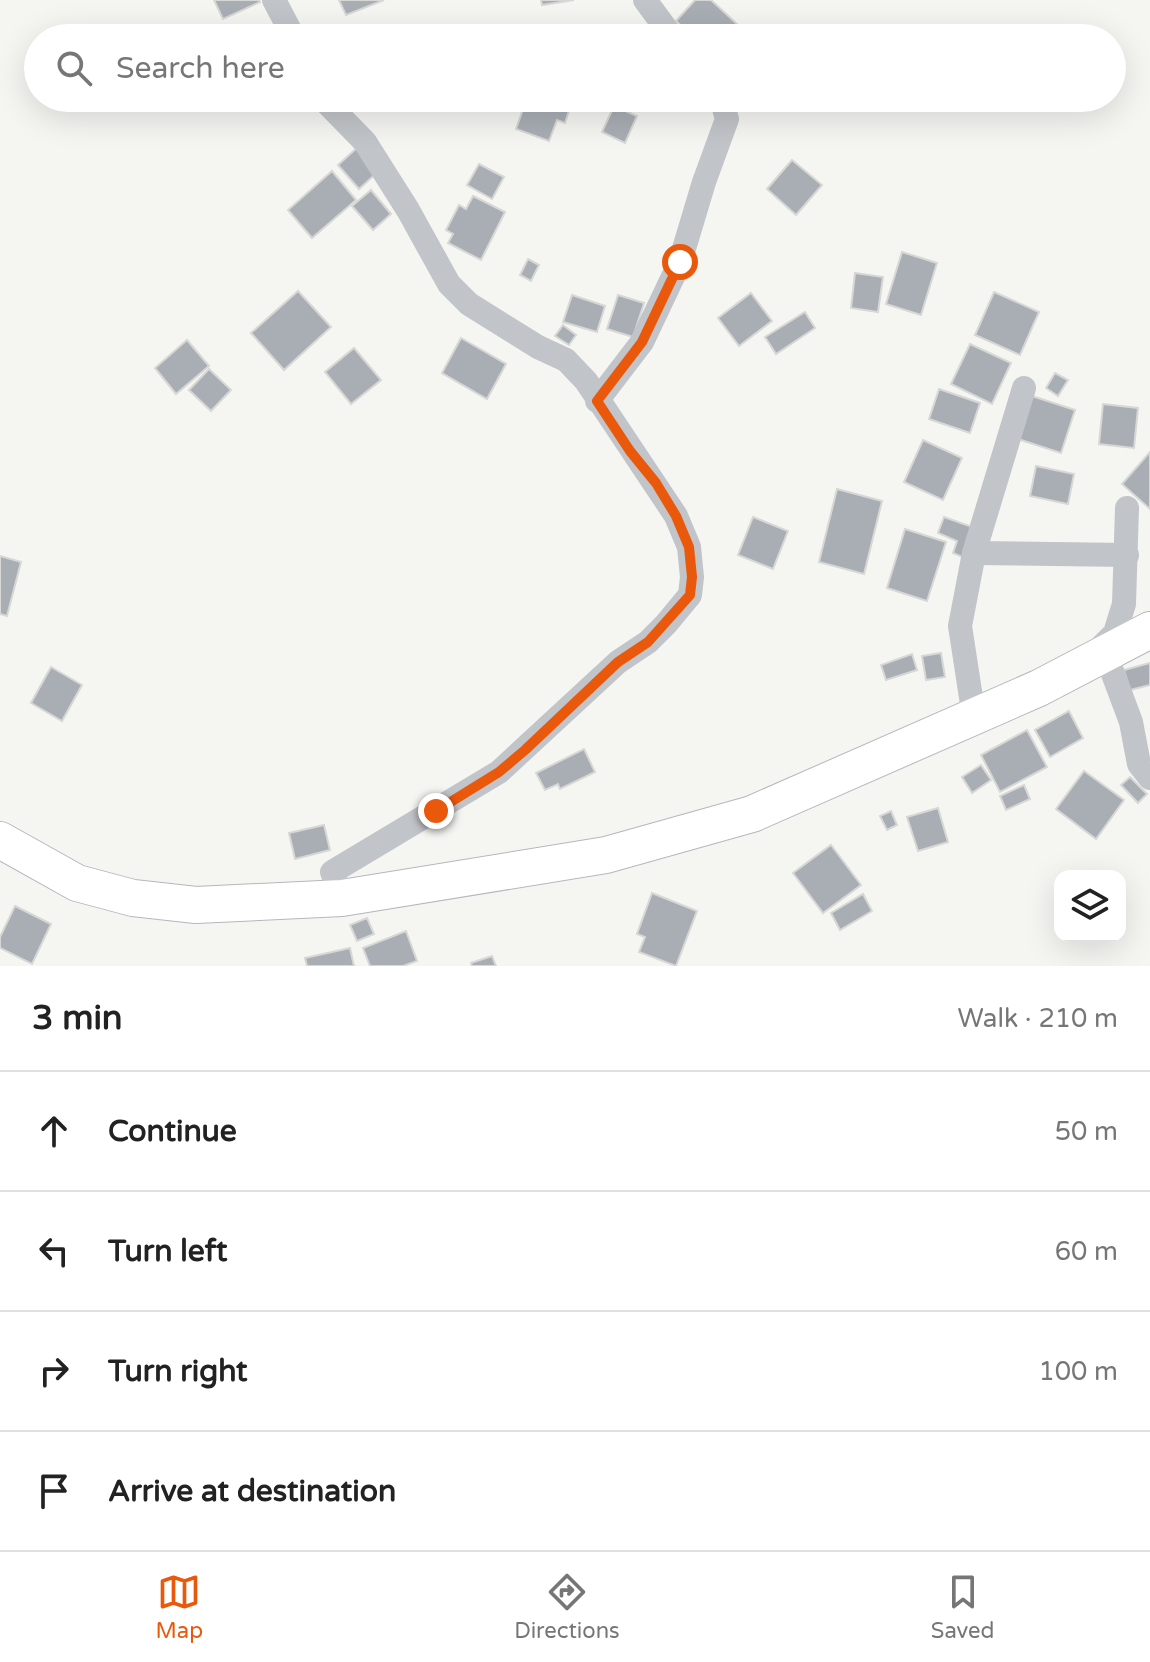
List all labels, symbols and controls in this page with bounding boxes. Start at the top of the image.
search box [24,24,1126,112]
icon: search [52,46,96,90]
text: Search here [116,50,285,87]
route start [662,244,698,280]
route end [418,793,454,829]
map controls [1054,870,1126,942]
button: layers [1054,870,1126,942]
text: 3 min [32,998,123,1039]
text: Walk · 210 m [958,1003,1118,1034]
icon: ahead [32,1109,76,1153]
text: Continue [108,1113,237,1150]
text: 50 m [1055,1116,1118,1147]
icon: left [32,1229,76,1273]
text: Turn left [108,1233,227,1270]
text: 60 m [1055,1236,1118,1267]
icon: right [32,1349,76,1393]
text: Turn right [108,1353,248,1390]
text: 100 m [1038,1356,1118,1387]
icon: arrive [32,1469,76,1513]
text: Arrive at destination [108,1473,396,1510]
tab: Map [156,1570,203,1644]
tab: Directions [514,1570,620,1644]
tab: Saved [931,1570,994,1644]

